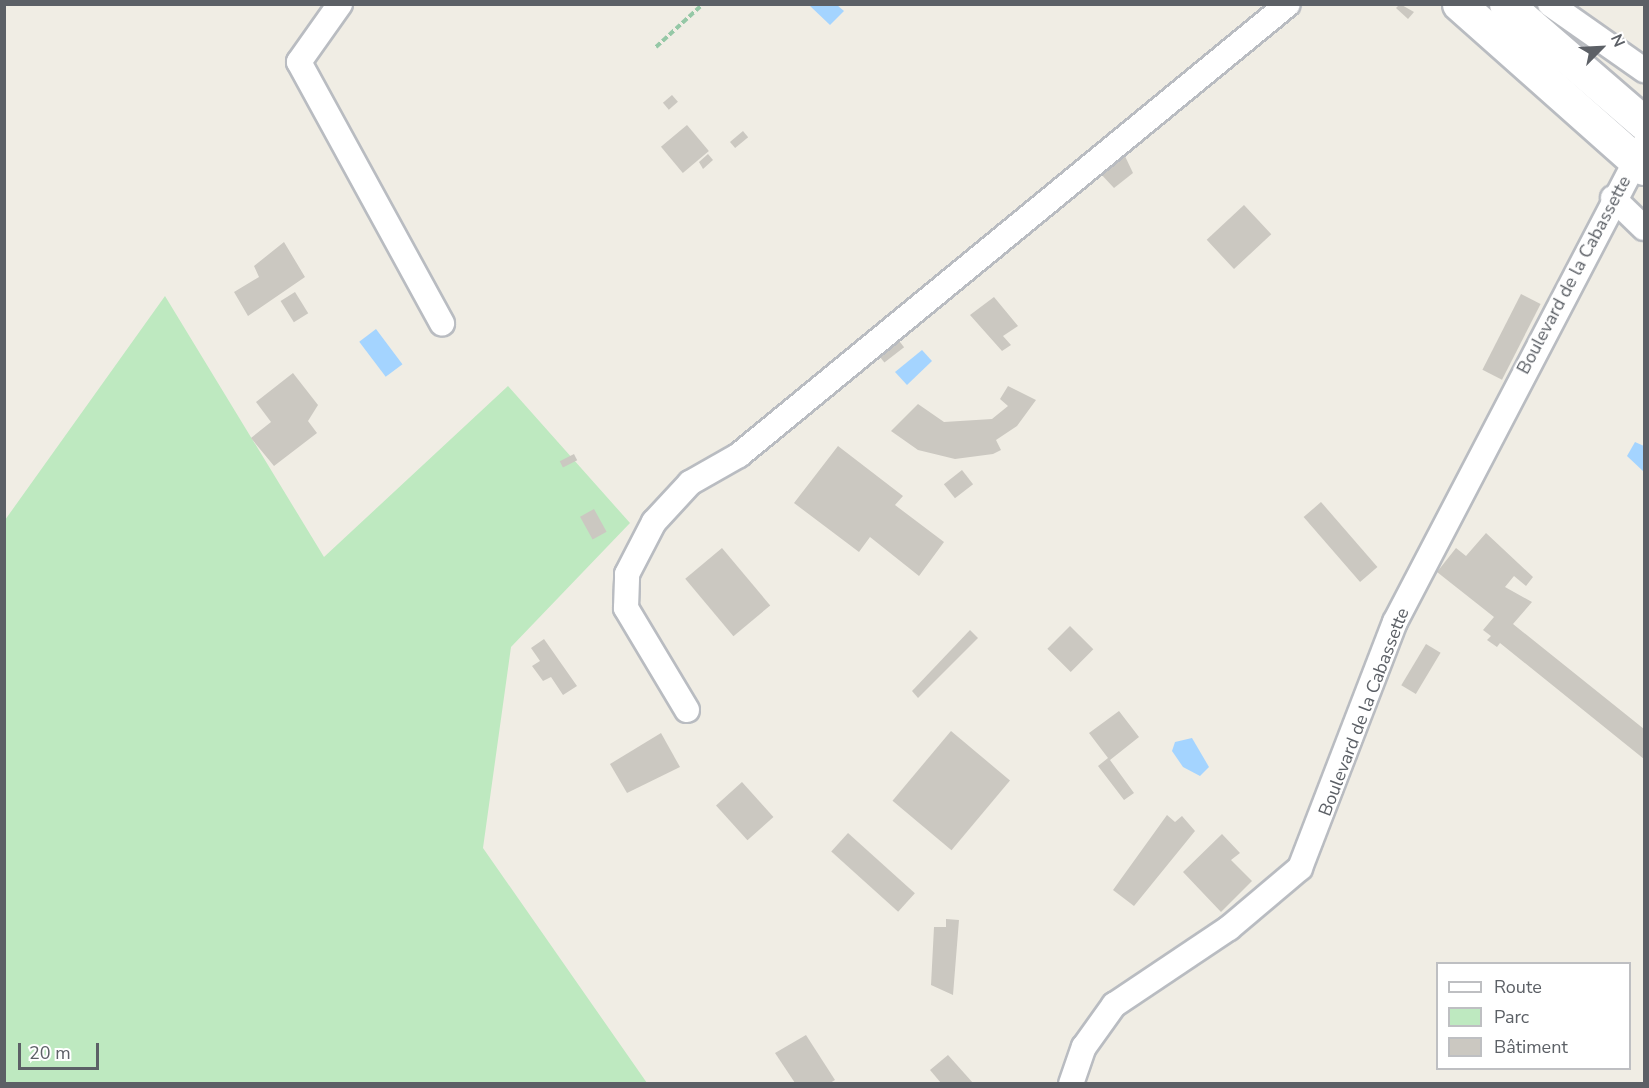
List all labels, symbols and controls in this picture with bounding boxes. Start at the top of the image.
north arrow [1571,18,1631,78]
text: N [1605,31,1630,51]
street label: Boulevard de la Cabassette [1513,172,1635,378]
street label: Boulevard de la Cabassette [1314,605,1414,819]
legend [1436,962,1631,1070]
text: Route [1494,975,1542,999]
text: Parc [1494,1005,1529,1029]
scale bar [21,1031,102,1069]
text: Bâtiment [1494,1035,1568,1059]
text: 20 m [29,1041,71,1065]

